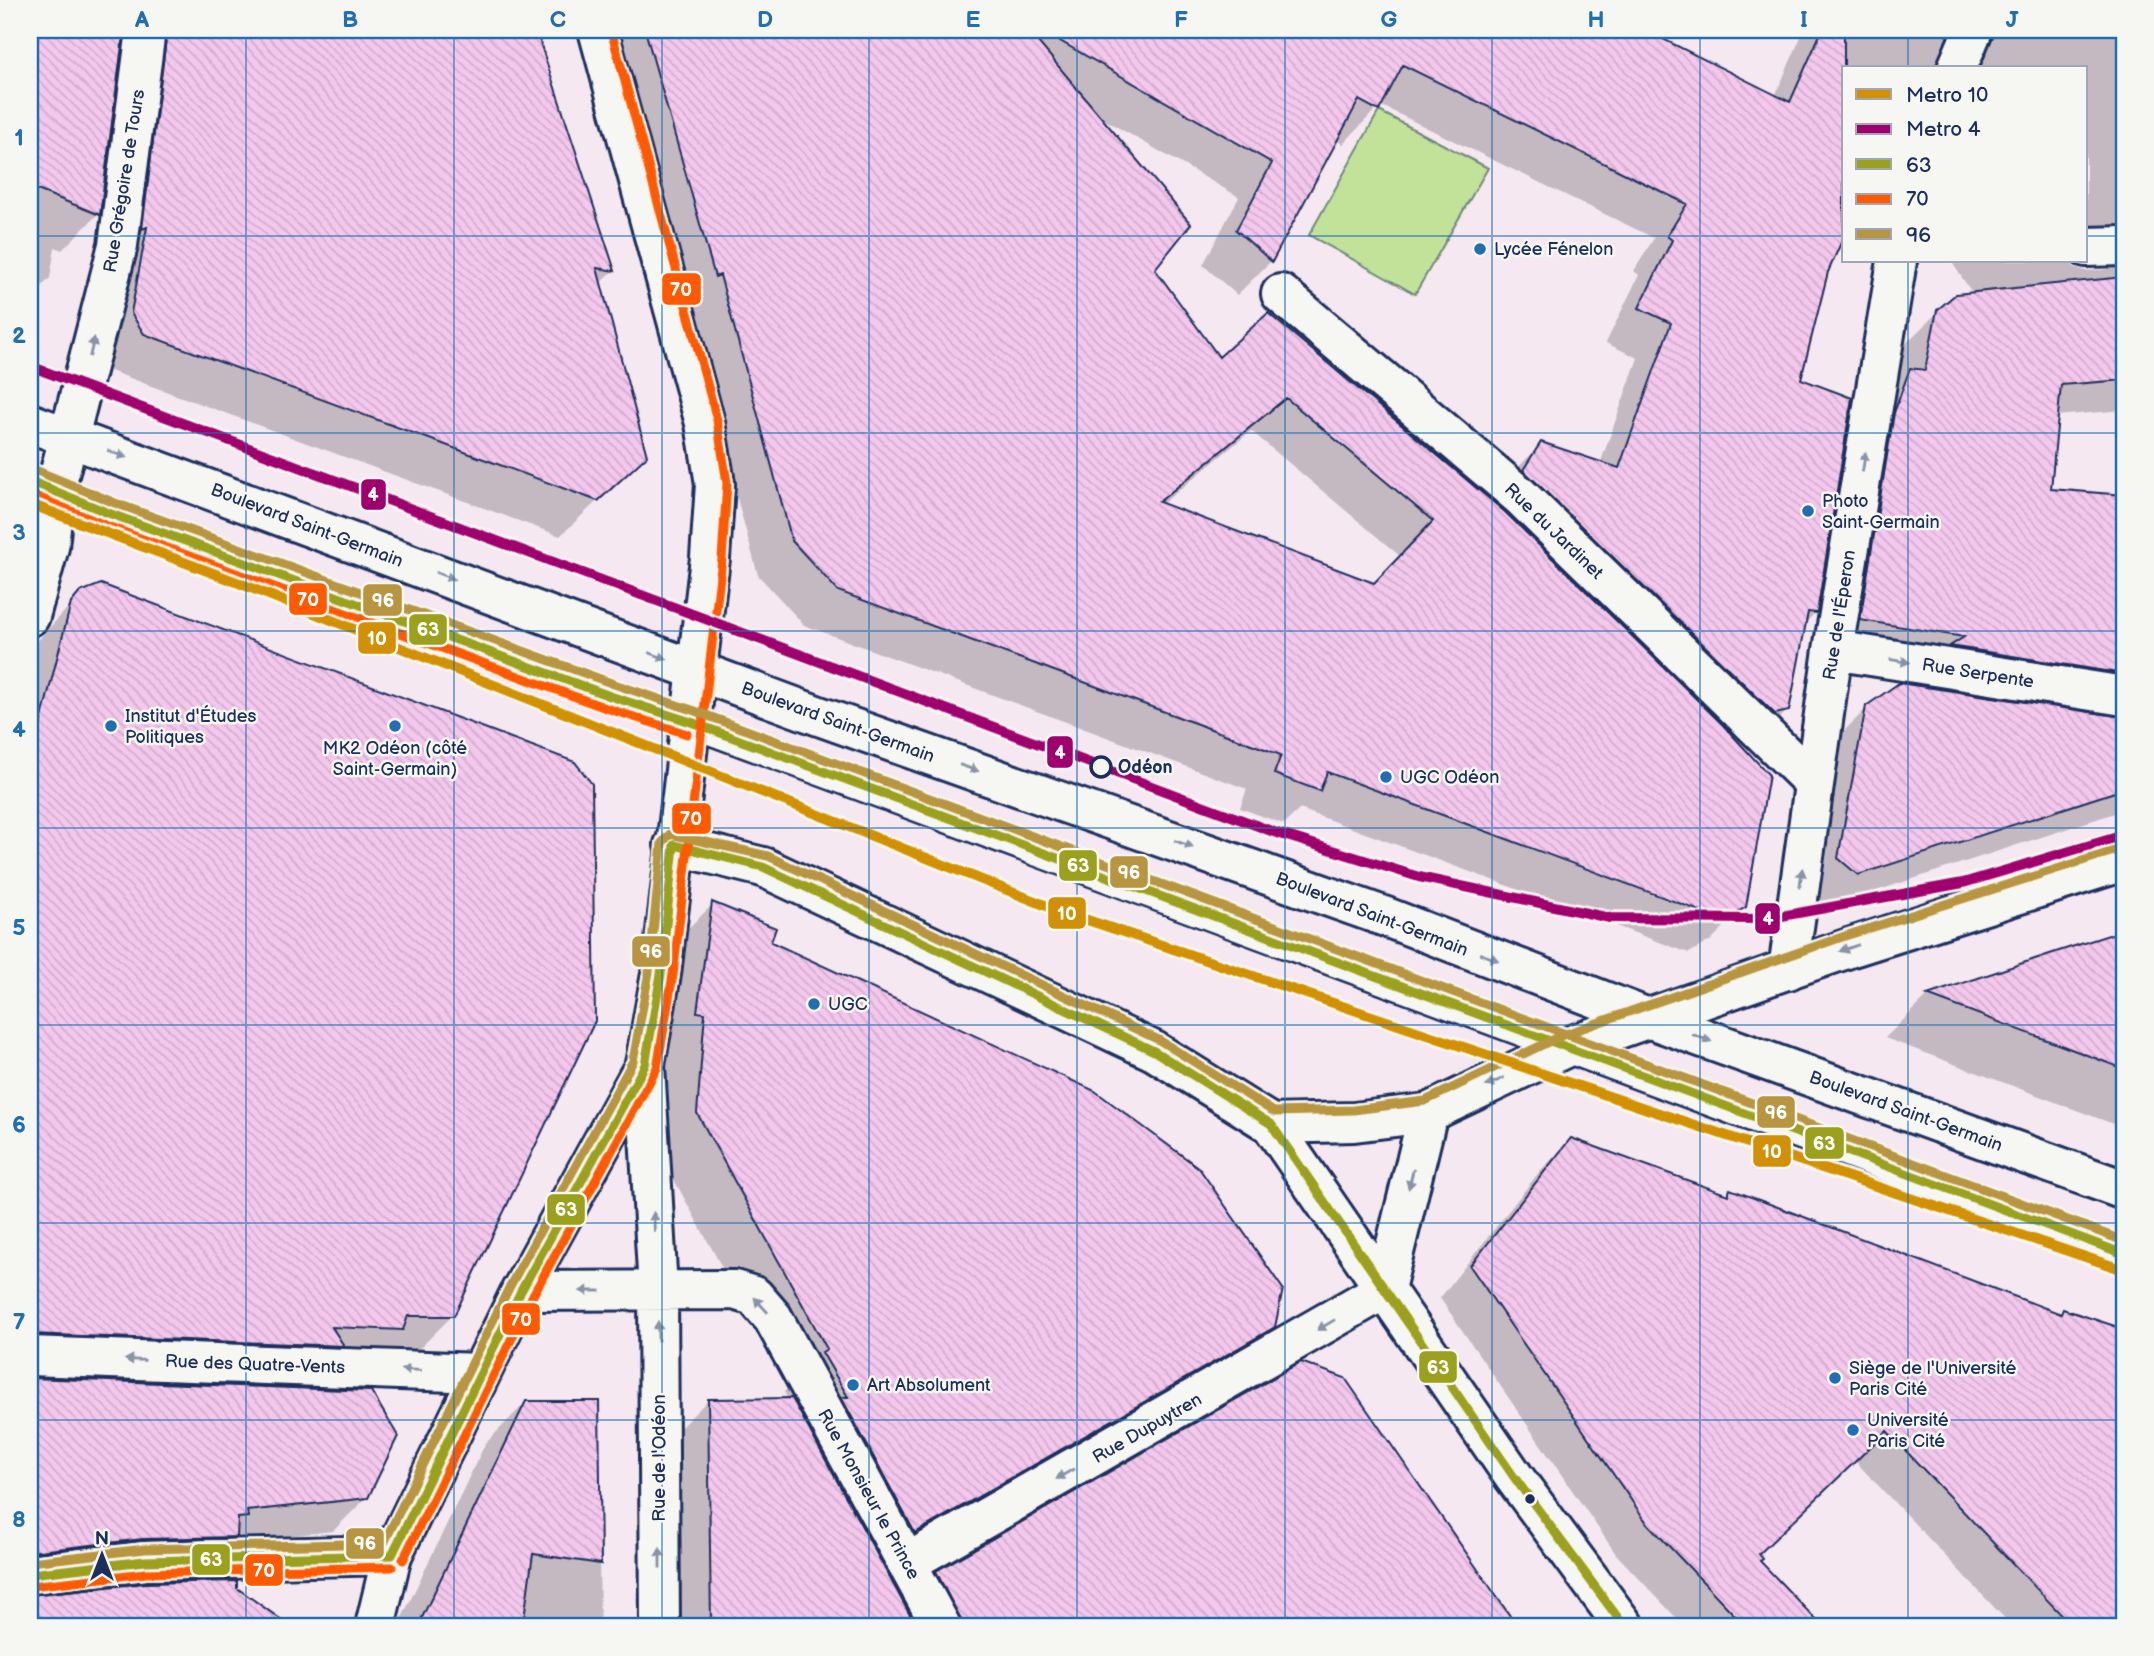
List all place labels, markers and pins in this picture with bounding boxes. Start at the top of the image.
place label: Lycée Fénelon [1494,239,1613,260]
marker: Lycée Fénelon [1472,241,1488,257]
place label: Photo Saint-Germain [1822,491,1940,533]
marker: Photo Saint-Germain [1800,503,1816,519]
place label: Institut d'Études Politiques [125,704,256,748]
marker: Institut d'Études Politiques [103,718,119,734]
marker: MK2 Odéon (côté Saint-Germain) [387,718,403,734]
place label: MK2 Odéon (côté Saint-Germain) [323,738,467,780]
marker: Odéon [1090,756,1112,778]
place label: Odéon [1118,757,1173,778]
place label: UGC Odéon [1400,767,1499,788]
marker: UGC Odéon [1378,769,1394,785]
place label: UGC [828,994,868,1015]
marker: UGC [806,996,822,1012]
place label: Siège de l'Université Paris Cité [1849,1358,2016,1400]
marker: Siège de l'Université Paris Cité [1827,1370,1843,1386]
place label: Art Absolument [867,1375,991,1396]
marker: Art Absolument [845,1377,861,1393]
place label: Université Paris Cité [1867,1410,1949,1452]
marker: Université Paris Cité [1845,1422,1861,1438]
unlabelled marker [1523,1492,1537,1506]

